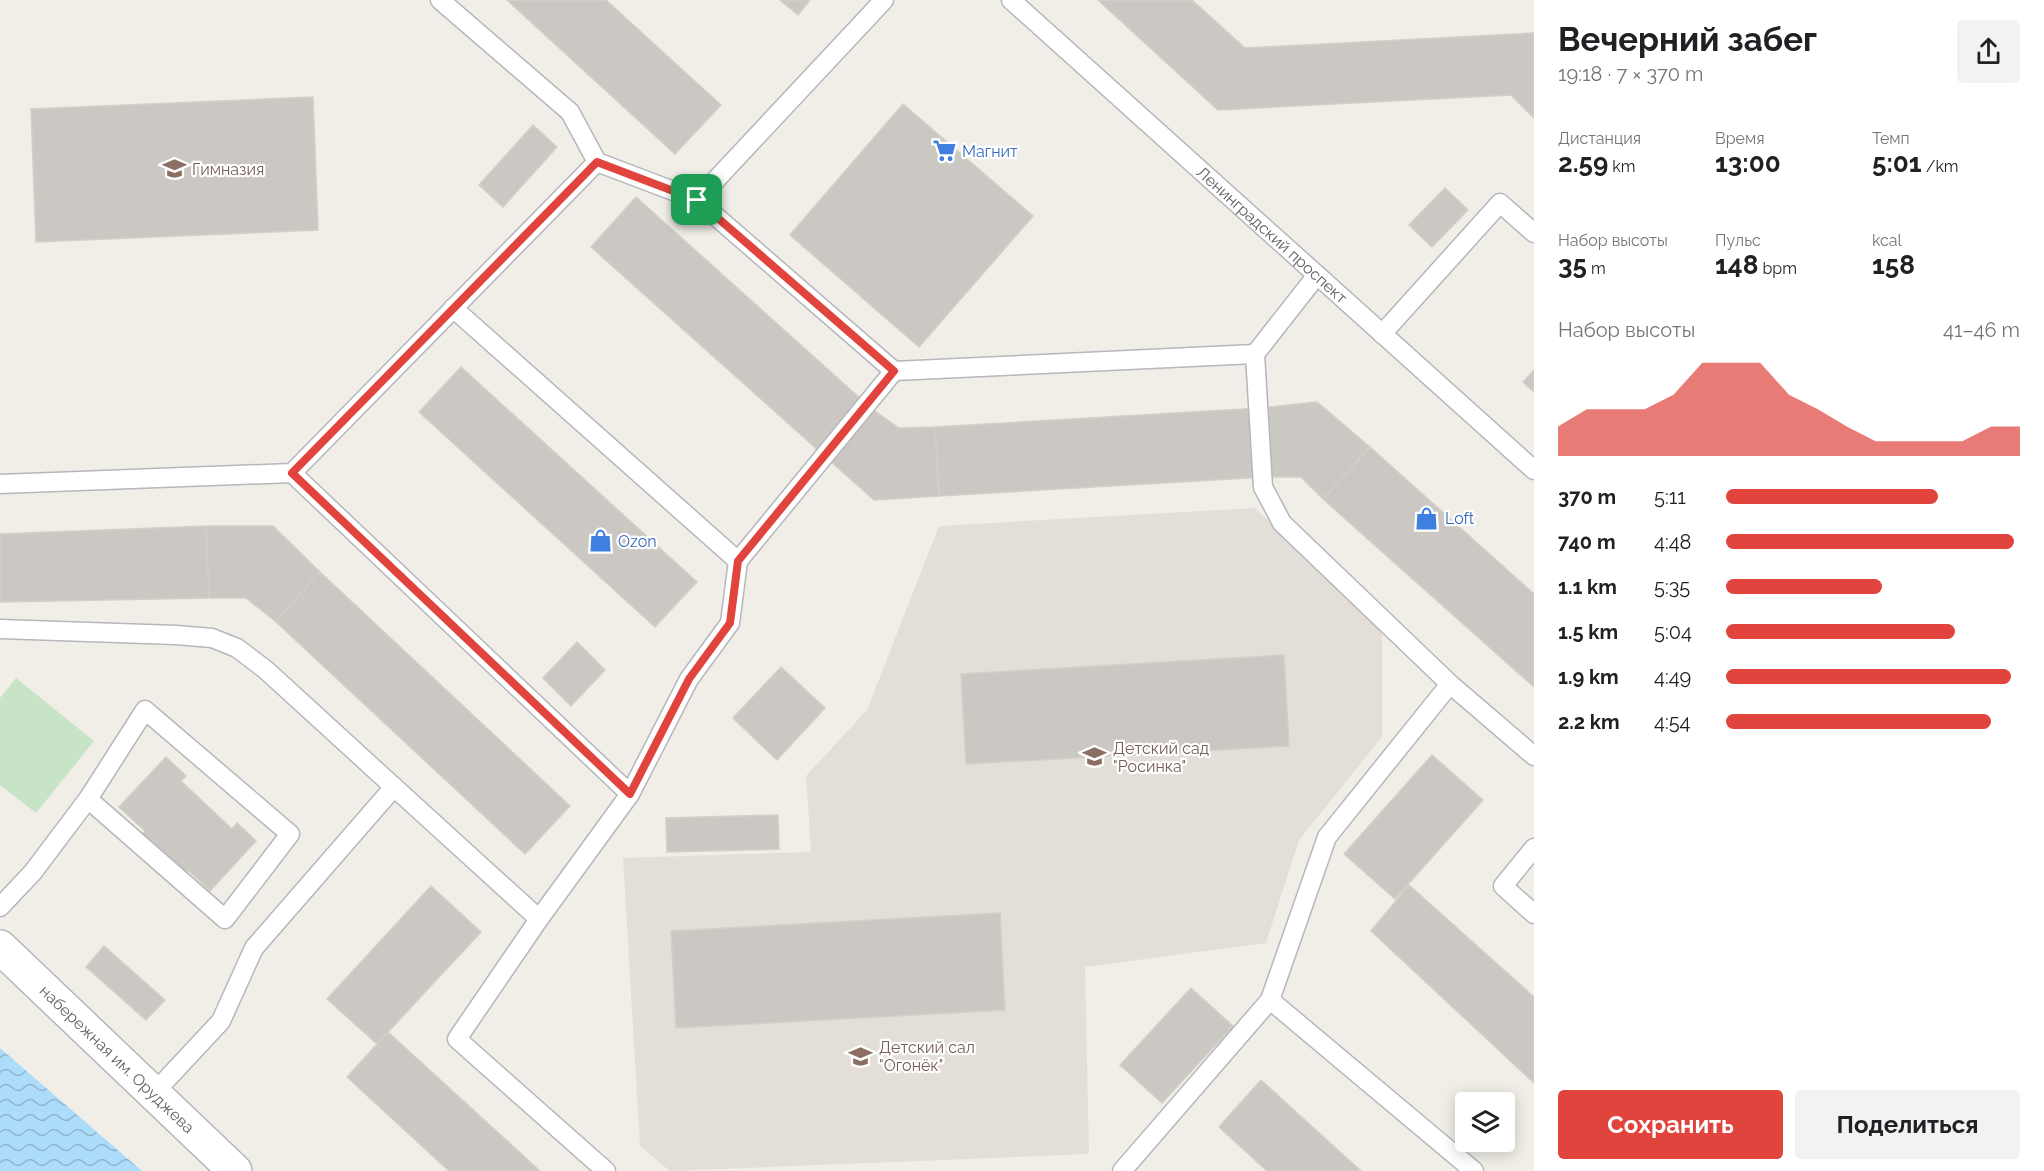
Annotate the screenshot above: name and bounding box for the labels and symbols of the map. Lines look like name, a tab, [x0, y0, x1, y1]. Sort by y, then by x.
supermarket icon: Магнит	[931, 138, 957, 164]
place label: Магнит	[962, 142, 1018, 161]
school or university icon: Гимназия	[161, 156, 187, 182]
place label: Гимназия	[192, 160, 264, 179]
street label: Ленинградский проспект	[1193, 162, 1351, 307]
pin	[671, 174, 722, 225]
shop icon: Loft	[1414, 505, 1440, 531]
place label: Loft	[1445, 509, 1475, 528]
shop icon: Ozon	[587, 528, 613, 554]
place label: Ozon	[618, 532, 657, 551]
place label: Детский сад "Росинка"	[1113, 739, 1209, 776]
school or university icon: Детский сад "Росинка"	[1082, 744, 1108, 770]
street label: набережная им. Оруджева	[36, 981, 198, 1137]
place label: Детский сал "Огонёк"	[879, 1038, 975, 1075]
school or university icon: Детский сал "Огонёк"	[848, 1043, 874, 1069]

